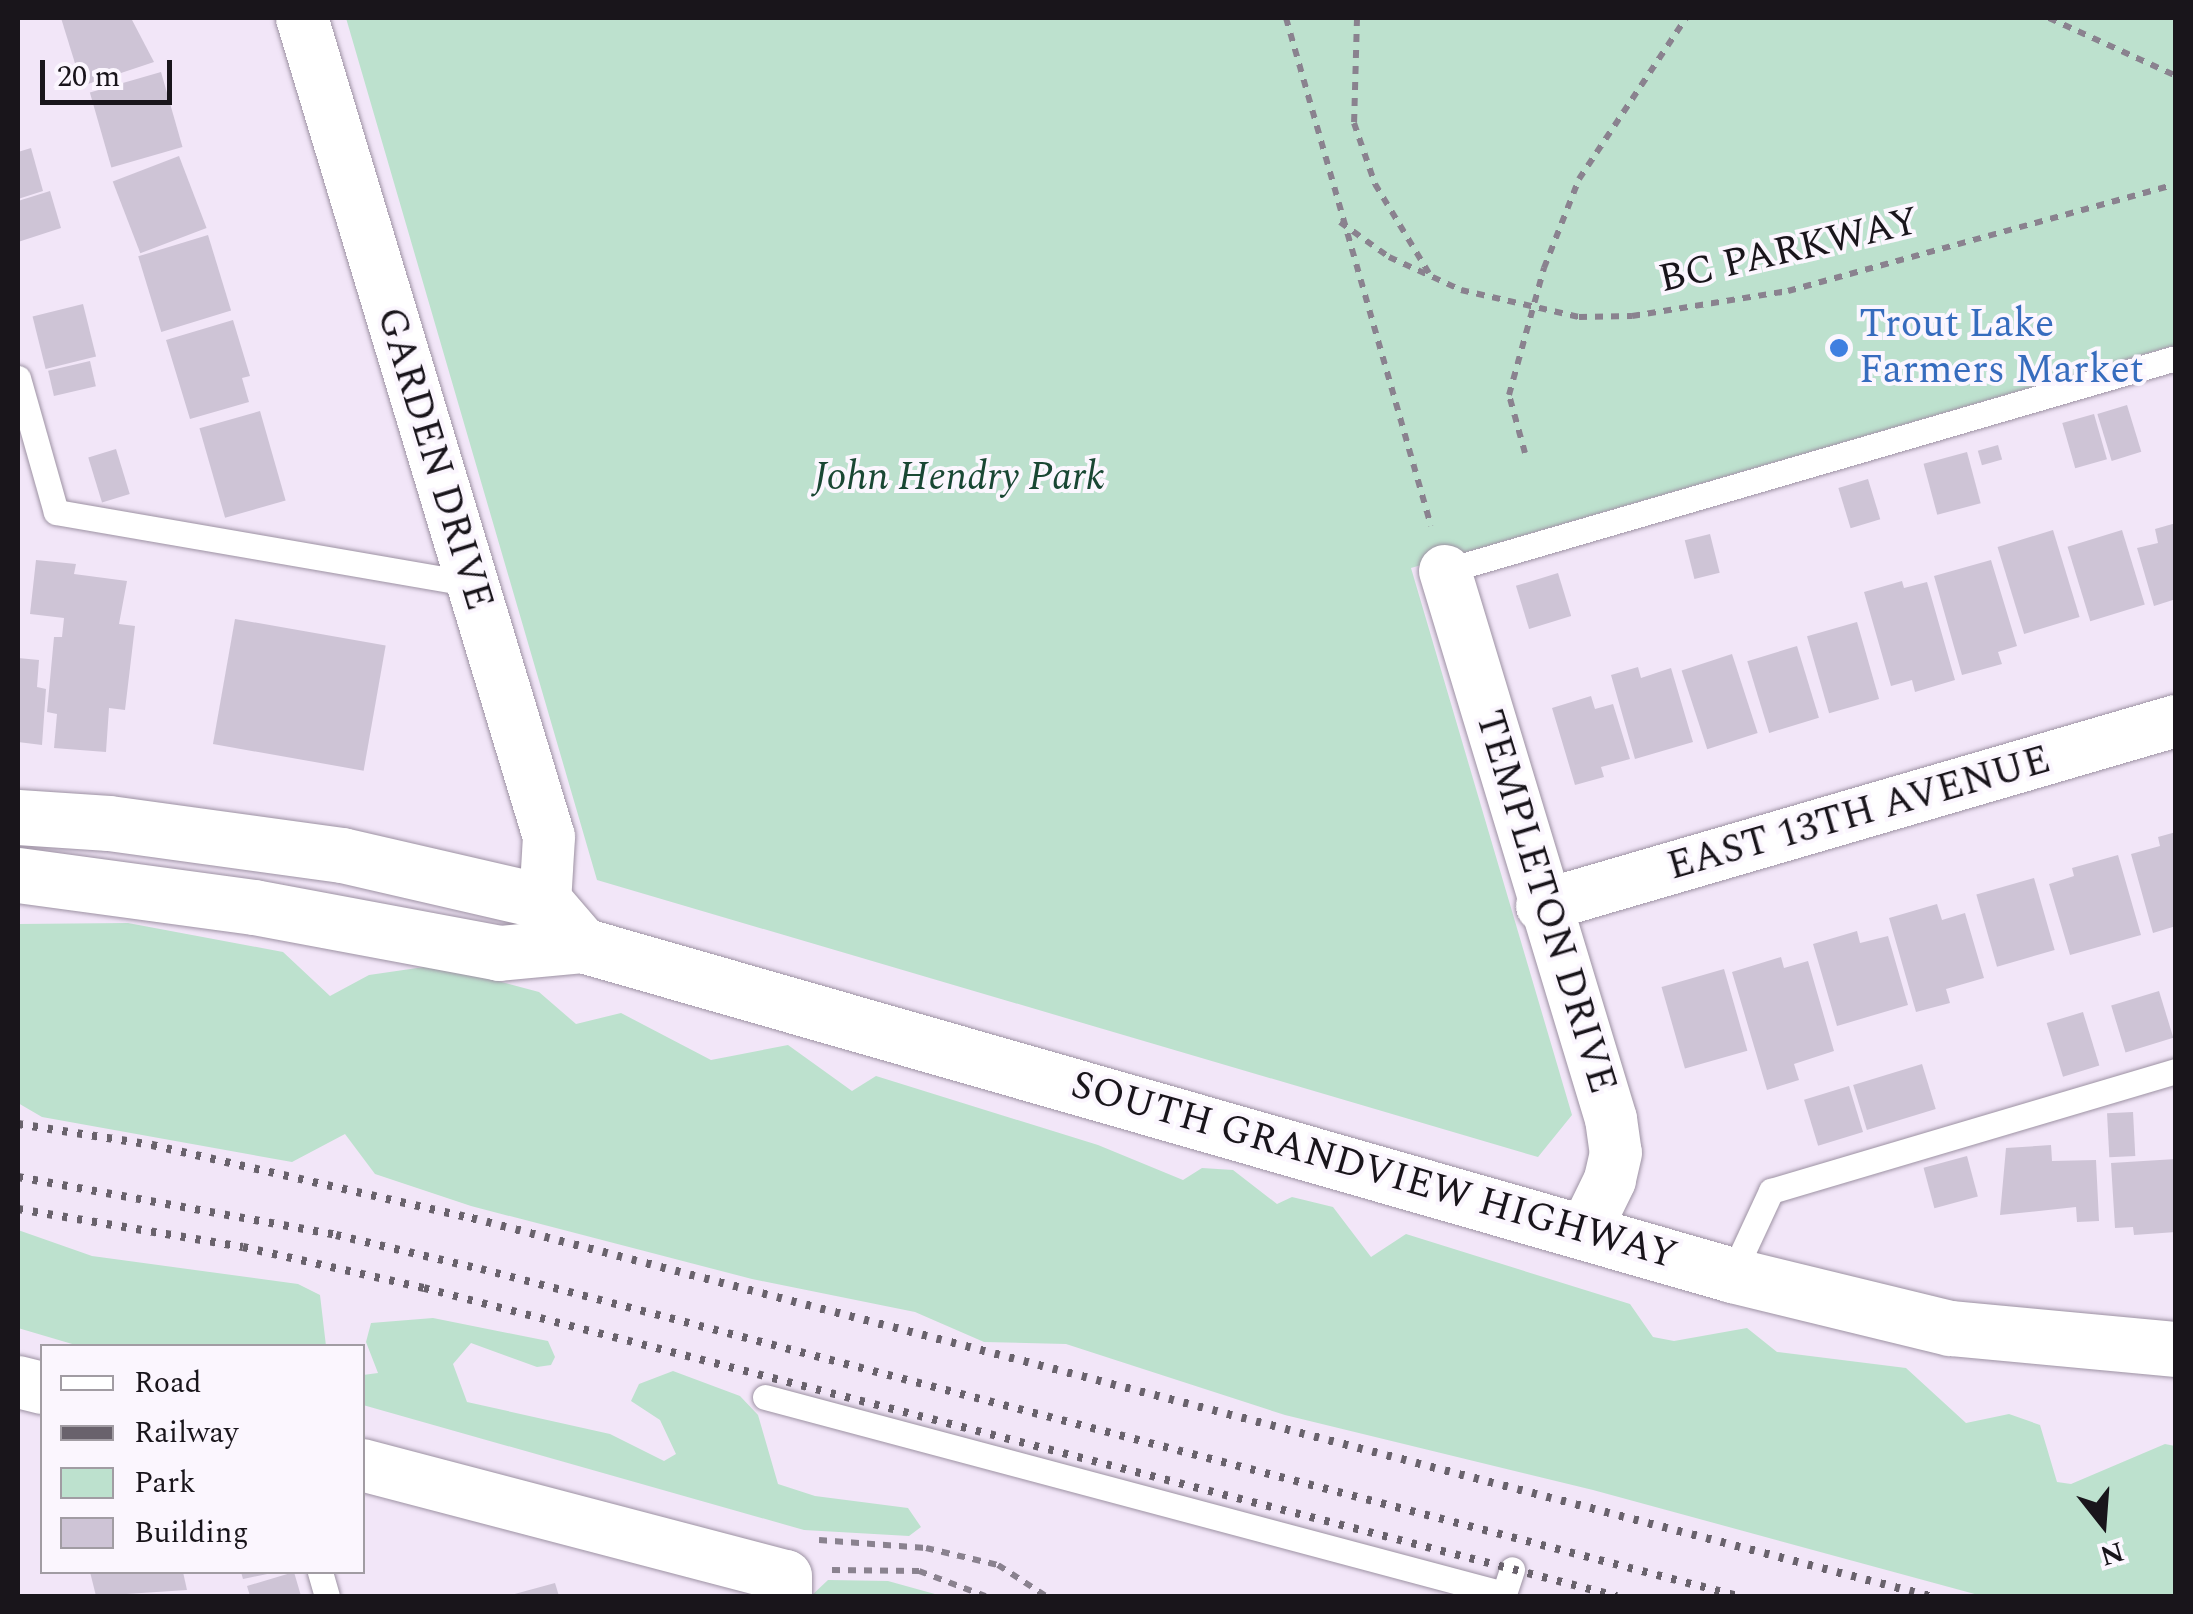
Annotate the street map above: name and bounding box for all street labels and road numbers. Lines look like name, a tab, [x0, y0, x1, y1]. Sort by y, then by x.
street label: BC PARKWAY	[1654, 198, 1924, 304]
street label: GARDEN DRIVE	[365, 302, 503, 616]
street label: TEMPLETON DRIVE	[1464, 705, 1626, 1099]
street label: EAST 13TH AVENUE	[1662, 736, 2056, 892]
street label: SOUTH GRANDVIEW HIGHWAY	[1065, 1061, 1683, 1281]

